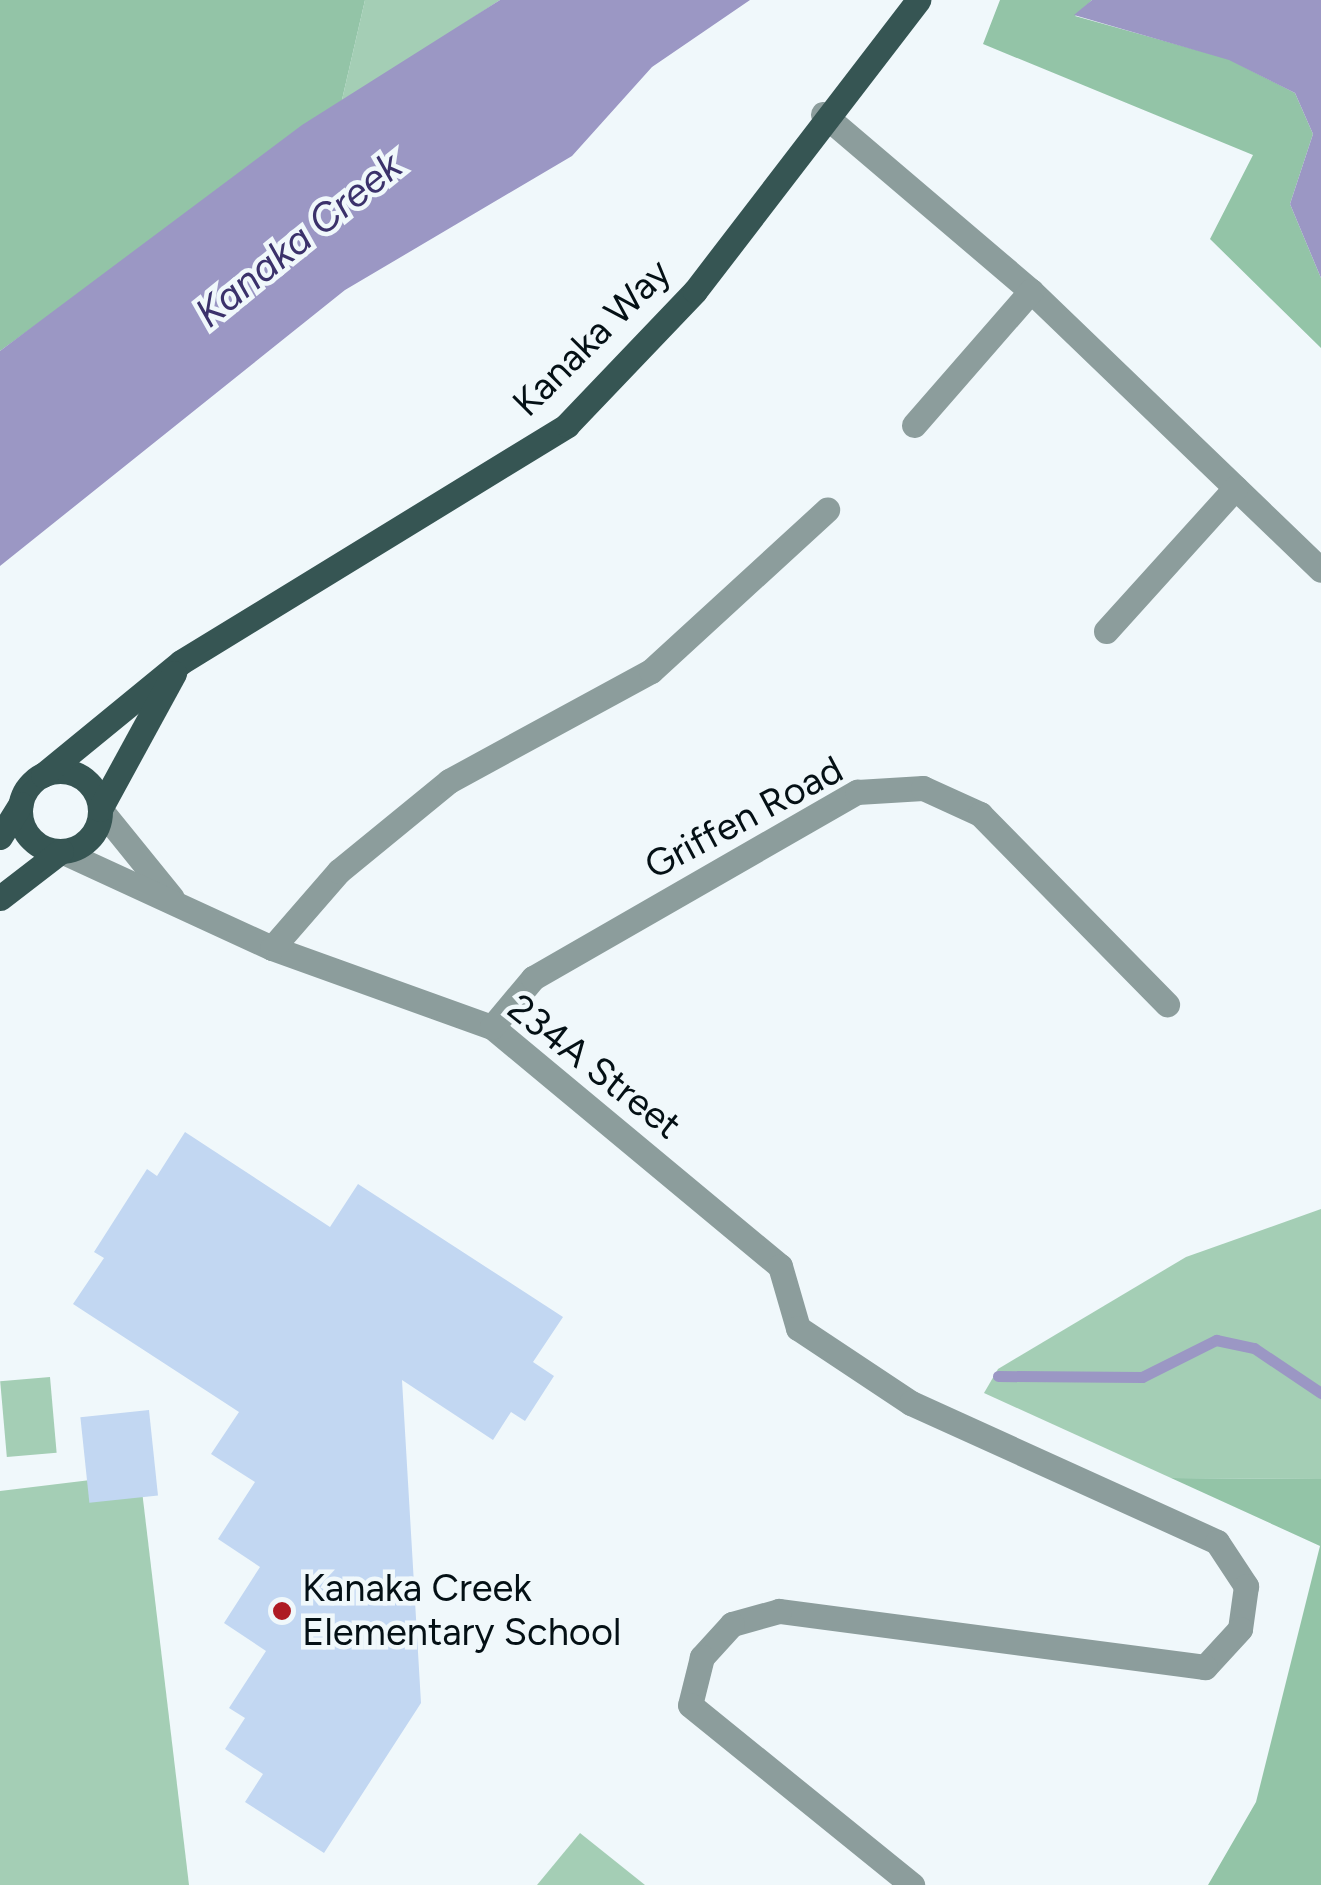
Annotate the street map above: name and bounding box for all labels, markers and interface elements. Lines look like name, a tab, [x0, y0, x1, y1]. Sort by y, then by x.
water label: Kanaka Creek	[185, 141, 411, 337]
street label: Kanaka Way	[504, 250, 680, 426]
street label: Griffen Road	[637, 747, 851, 889]
street label: 234A Street	[498, 985, 690, 1149]
place label: Kanaka Creek Elementary School	[302, 1566, 621, 1656]
marker: Kanaka Creek Elementary School	[271, 1600, 293, 1622]

